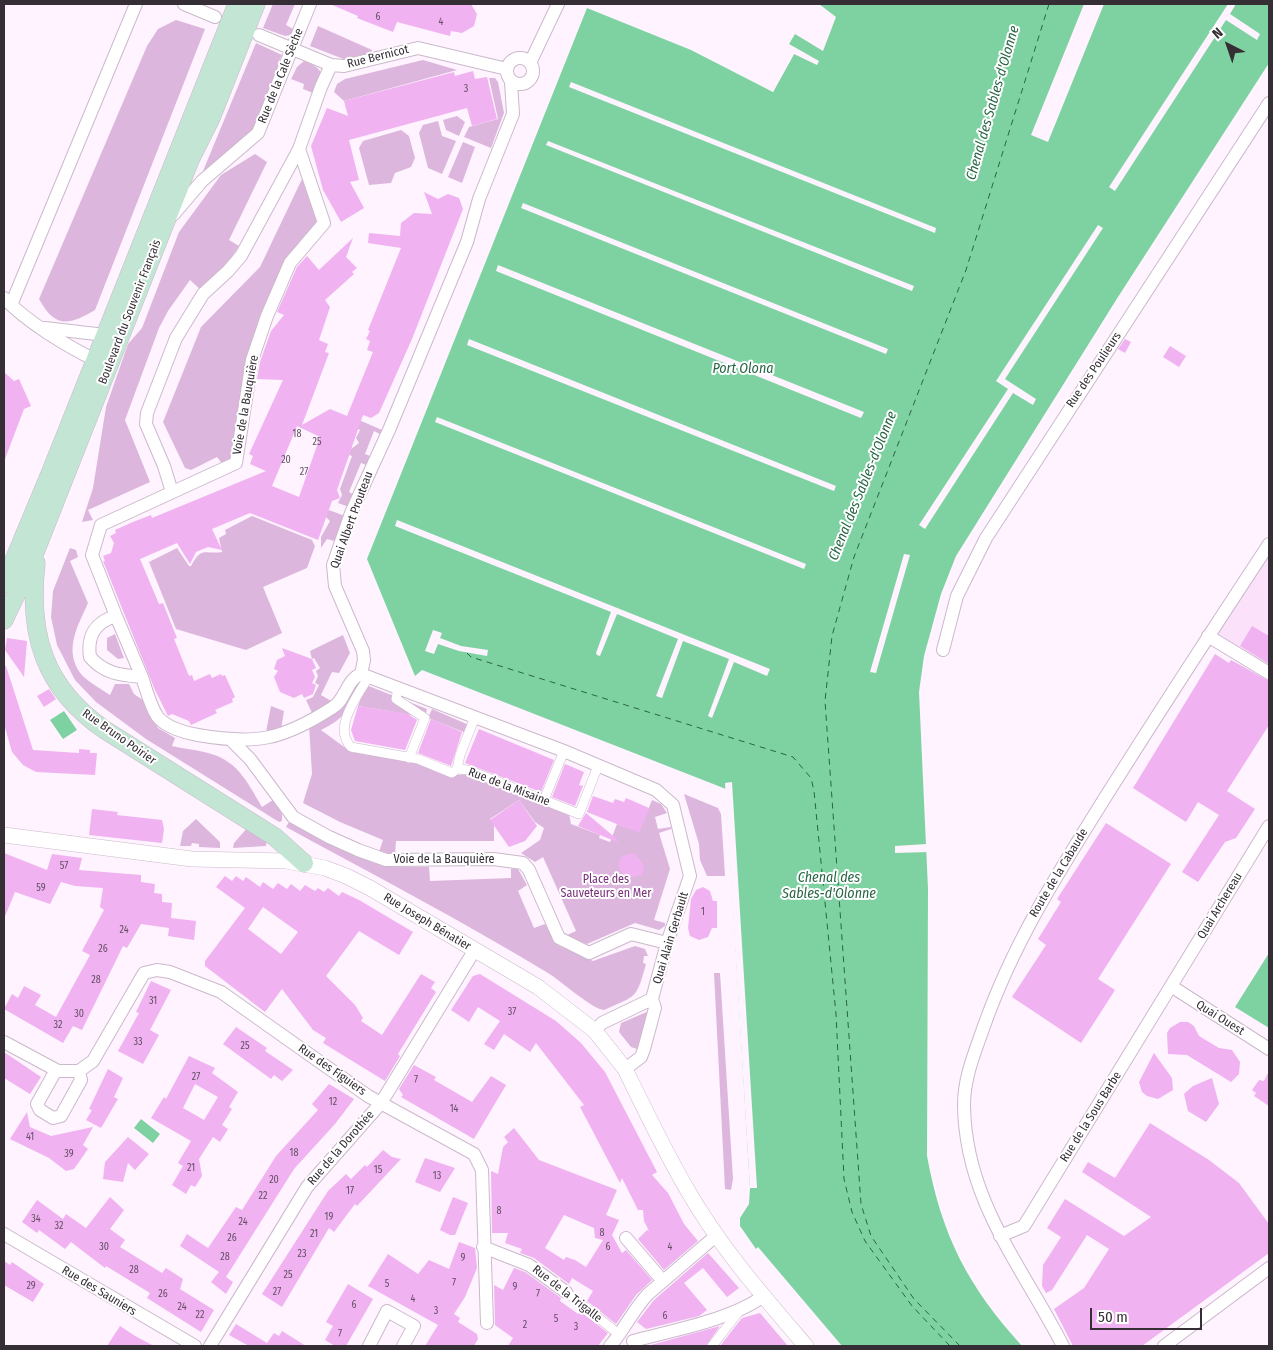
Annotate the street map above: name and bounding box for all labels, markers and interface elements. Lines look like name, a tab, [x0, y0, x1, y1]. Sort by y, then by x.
house number: 6	[376, 11, 380, 23]
house number: 4	[439, 16, 443, 28]
north arrow	[1203, 20, 1253, 70]
water label: Chenal des Sables-d'Olonne	[963, 24, 1023, 182]
text: N	[1209, 24, 1227, 42]
street label: Rue de la Cale Sèche	[255, 26, 307, 126]
street label: Rue Bernicot	[346, 42, 410, 72]
house number: 3	[464, 83, 468, 95]
street label: Boulevard du Souvenir Français	[96, 238, 164, 386]
street label: Rue des Poulieurs	[1063, 330, 1125, 410]
street label: Voie de la Bauquière	[230, 354, 262, 456]
water label: Port Olona	[713, 361, 773, 377]
water label: Chenal des Sables-d'Olonne	[825, 409, 901, 563]
house number: 18	[293, 428, 301, 440]
house number: 25	[313, 436, 321, 448]
house number: 20	[281, 454, 291, 466]
house number: 27	[300, 466, 308, 478]
street label: Quai Albert Prouteau	[328, 469, 376, 571]
street label: Rue Bruno Poirier	[79, 706, 159, 768]
street label: Rue de la Misaine	[466, 765, 552, 809]
street label: Route de la Cabaude	[1027, 826, 1091, 920]
street label: Voie de la Bauquière	[393, 853, 495, 867]
house number: 57	[60, 860, 68, 872]
water label: Chenal des Sables-d'Olonne	[782, 870, 876, 902]
street label: Quai Archereau	[1195, 870, 1245, 942]
park label: Place des Sauveteurs en Mer	[561, 873, 651, 901]
house number: 59	[36, 882, 46, 894]
street label: Rue Joseph Bénatier	[381, 890, 473, 954]
street label: Quai Alain Gerbault	[650, 890, 692, 986]
house number: 1	[701, 906, 705, 918]
house number: 24	[119, 924, 129, 936]
house number: 26	[98, 943, 108, 955]
house number: 28	[91, 974, 101, 986]
house number: 31	[149, 995, 157, 1007]
street label: Quai Ouest	[1193, 998, 1247, 1038]
house number: 37	[508, 1006, 516, 1018]
house number: 30	[74, 1008, 84, 1020]
house number: 32	[54, 1019, 62, 1031]
house number: 33	[133, 1036, 143, 1048]
house number: 25	[241, 1040, 249, 1052]
street label: Rue des Figuiers	[295, 1041, 369, 1099]
street label: Rue de la Sous Barbe	[1057, 1069, 1125, 1165]
house number: 27	[192, 1071, 200, 1083]
house number: 7	[414, 1074, 418, 1086]
house number: 12	[329, 1096, 337, 1108]
house number: 14	[450, 1103, 458, 1115]
street label: Rue de la Dorothée	[305, 1108, 377, 1188]
house number: 41	[26, 1131, 34, 1143]
house number: 18	[290, 1147, 298, 1159]
house number: 39	[64, 1148, 74, 1160]
house number: 21	[187, 1162, 195, 1174]
house number: 15	[374, 1164, 382, 1176]
house number: 13	[433, 1170, 441, 1182]
house number: 20	[269, 1174, 279, 1186]
house number: 17	[346, 1185, 354, 1197]
house number: 22	[259, 1190, 267, 1202]
house number: 8	[497, 1205, 501, 1217]
house number: 19	[325, 1211, 333, 1223]
house number: 34	[31, 1213, 41, 1225]
house number: 24	[238, 1216, 248, 1228]
house number: 32	[55, 1220, 63, 1232]
house number: 8	[600, 1227, 604, 1239]
house number: 21	[310, 1228, 318, 1240]
house number: 26	[227, 1232, 237, 1244]
house number: 30	[99, 1241, 109, 1253]
house number: 6	[606, 1241, 610, 1253]
house number: 4	[668, 1241, 672, 1253]
house number: 23	[298, 1248, 306, 1260]
house number: 28	[220, 1251, 230, 1263]
house number: 9	[461, 1252, 465, 1264]
street label: Rue de la Trigalle	[529, 1262, 605, 1326]
street label: Rue des Sauniers	[59, 1263, 139, 1319]
house number: 28	[129, 1264, 139, 1276]
house number: 25	[284, 1269, 292, 1281]
house number: 7	[452, 1277, 456, 1289]
house number: 5	[385, 1278, 389, 1290]
house number: 29	[26, 1280, 36, 1292]
house number: 9	[513, 1281, 517, 1293]
house number: 27	[273, 1286, 281, 1298]
house number: 26	[158, 1288, 168, 1300]
house number: 7	[536, 1288, 540, 1300]
house number: 4	[411, 1293, 415, 1305]
scale bar	[1093, 1298, 1206, 1330]
house number: 6	[352, 1299, 356, 1311]
house number: 24	[177, 1301, 187, 1313]
house number: 3	[434, 1305, 438, 1317]
text: 50 m	[1098, 1308, 1128, 1326]
house number: 22	[196, 1309, 204, 1321]
house number: 6	[663, 1310, 667, 1322]
house number: 5	[554, 1313, 558, 1325]
house number: 2	[523, 1319, 527, 1331]
house number: 3	[574, 1321, 578, 1333]
house number: 7	[338, 1328, 342, 1340]

